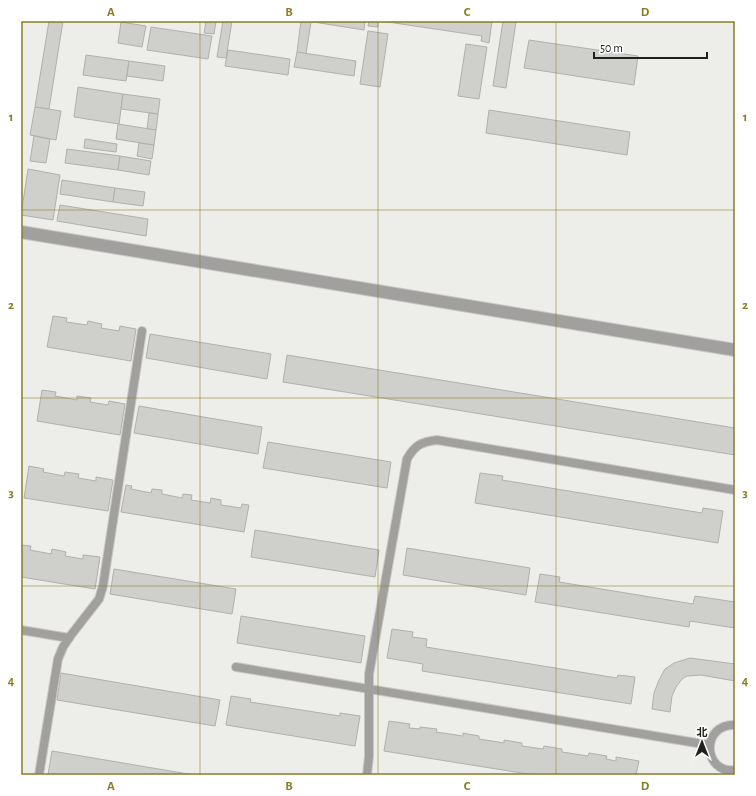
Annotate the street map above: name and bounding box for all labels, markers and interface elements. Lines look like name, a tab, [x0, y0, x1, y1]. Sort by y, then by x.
text: A	[107, 6, 115, 19]
text: B	[285, 6, 293, 19]
text: C	[464, 6, 471, 19]
text: D	[641, 6, 650, 19]
scale bar	[594, 34, 707, 60]
text: 50 m	[600, 42, 623, 54]
text: 1	[9, 111, 13, 124]
text: 1	[743, 111, 747, 124]
text: 2	[8, 299, 14, 312]
text: 2	[742, 299, 748, 312]
text: 3	[8, 487, 14, 500]
text: 3	[742, 487, 748, 500]
text: 4	[8, 675, 15, 688]
text: 4	[742, 675, 749, 688]
north arrow	[682, 722, 722, 762]
text: 北	[697, 727, 708, 738]
text: A	[107, 780, 115, 793]
text: B	[285, 780, 293, 793]
text: C	[464, 780, 471, 793]
text: D	[641, 780, 650, 793]

